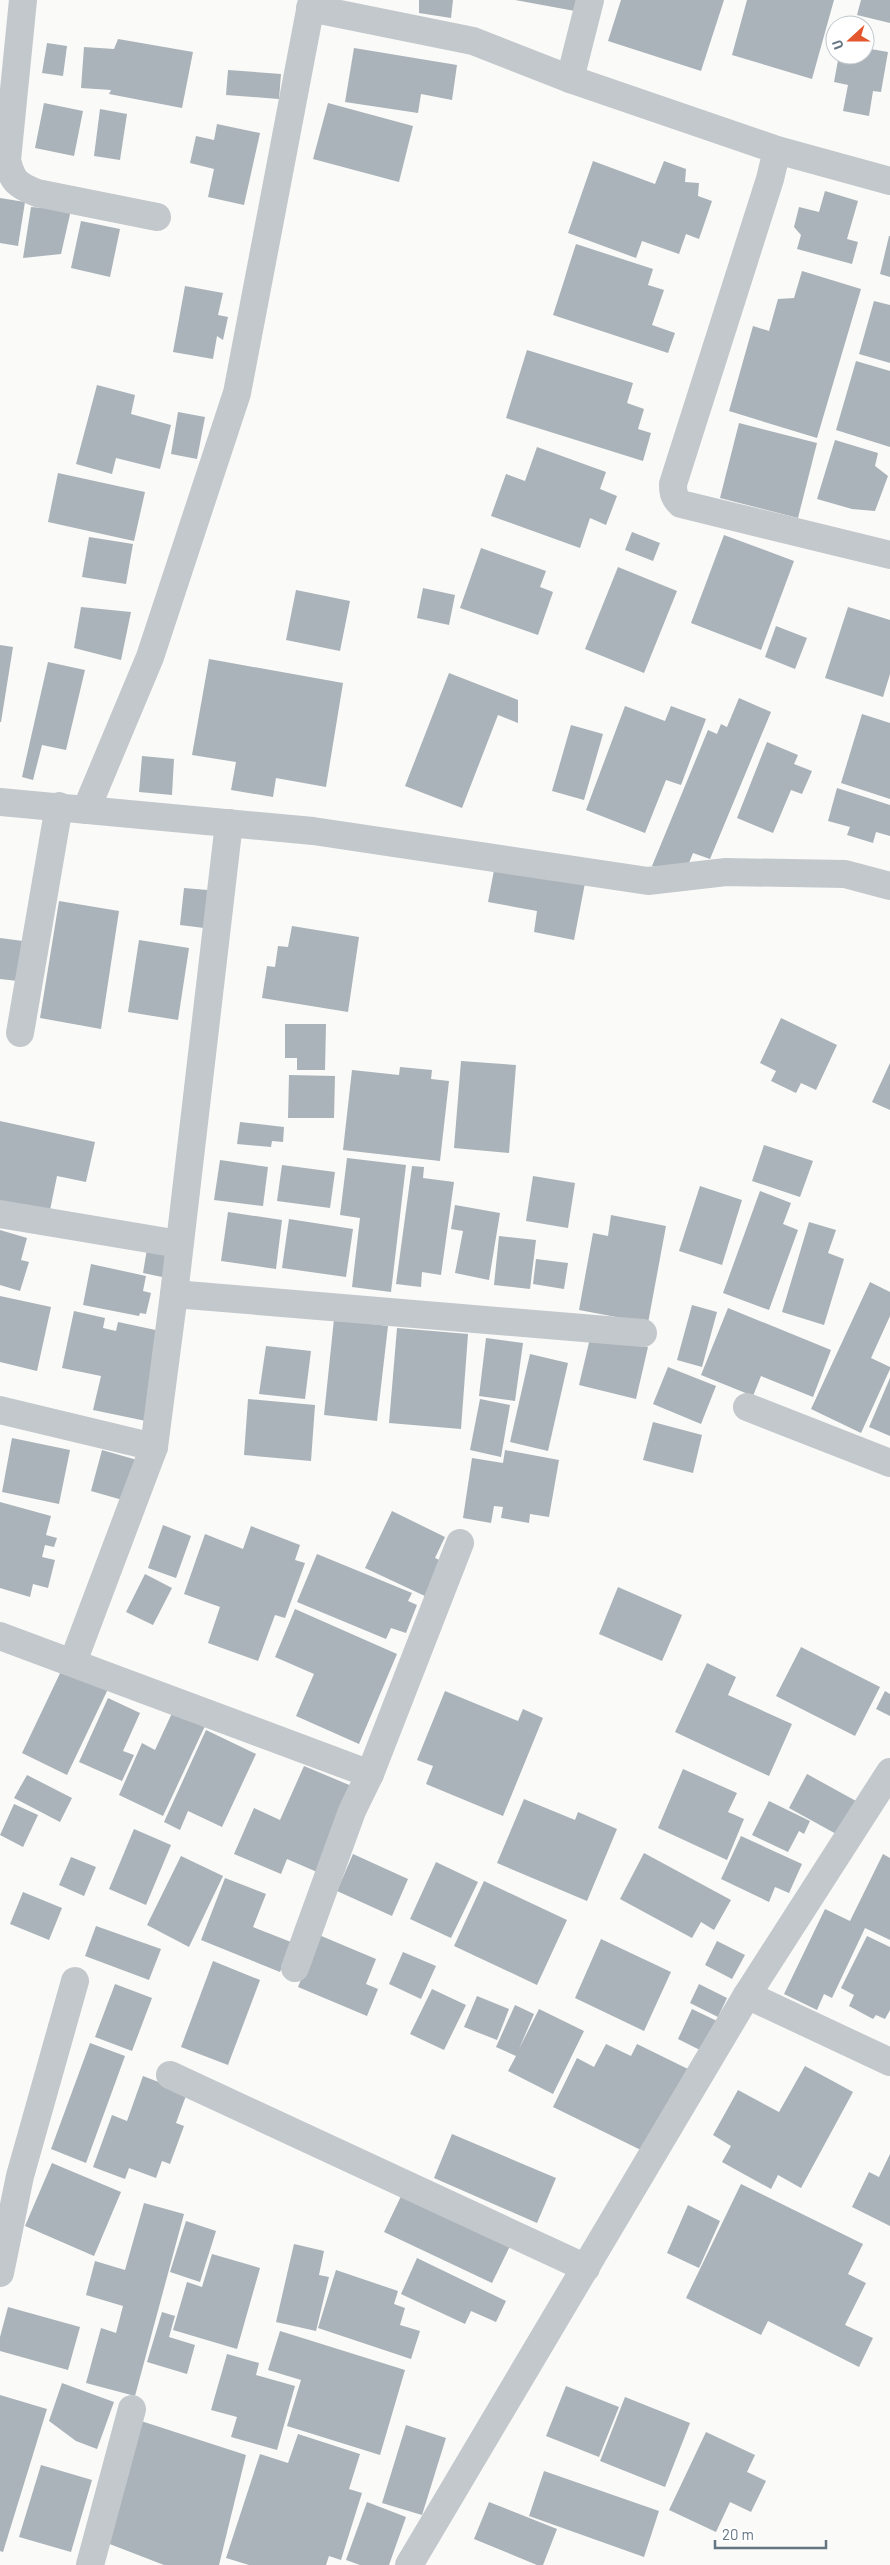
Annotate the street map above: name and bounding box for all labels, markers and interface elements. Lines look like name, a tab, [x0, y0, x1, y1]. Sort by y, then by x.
north arrow	[825, 15, 875, 65]
text: U	[828, 38, 847, 52]
scale bar	[715, 2518, 826, 2550]
text: 20 m	[722, 2525, 754, 2543]

